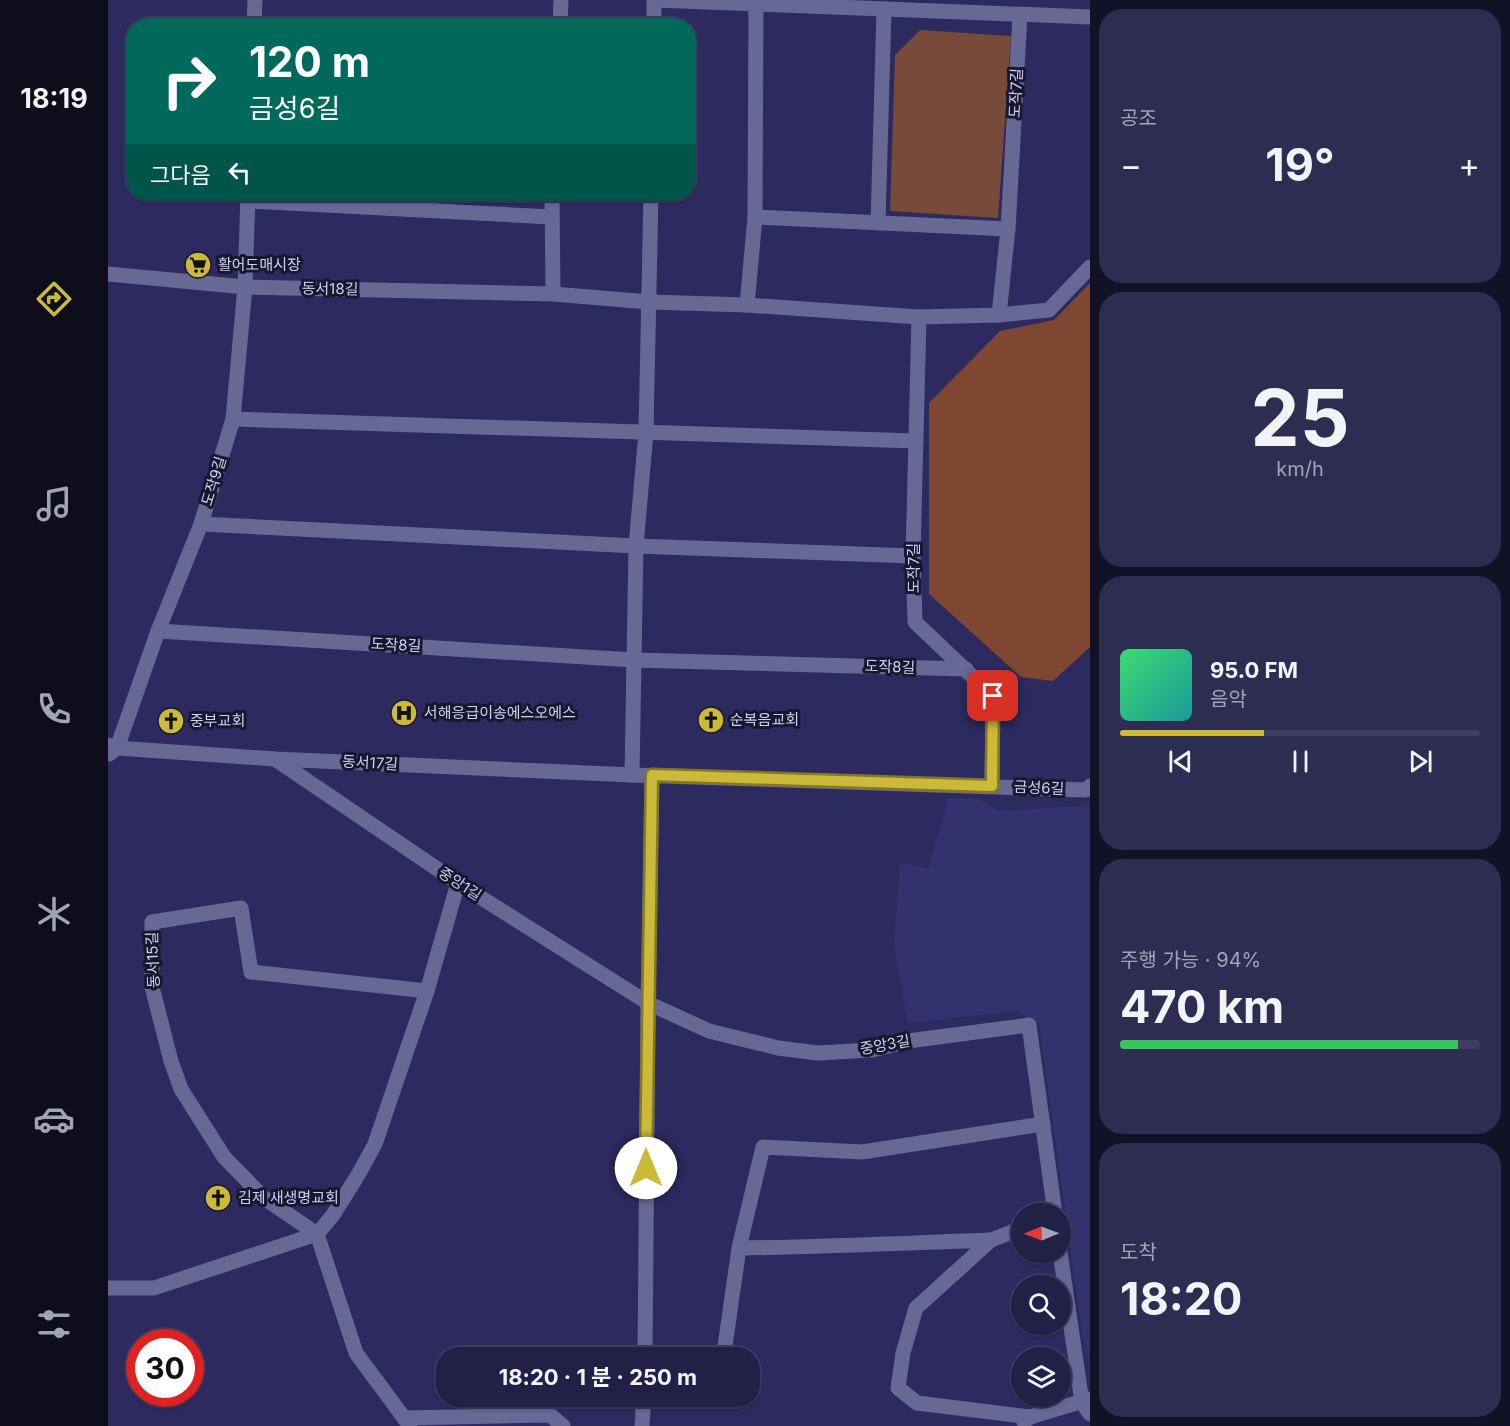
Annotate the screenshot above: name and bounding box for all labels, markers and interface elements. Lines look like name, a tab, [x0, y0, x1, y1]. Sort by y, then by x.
text: 120 m	[249, 36, 370, 87]
icon: right	[150, 42, 228, 120]
street label: 도작7길	[1005, 68, 1026, 118]
text: 18:19	[20, 82, 88, 115]
text: 금성6길	[249, 92, 340, 125]
text: 공조	[1120, 106, 1157, 130]
text: 19°	[1265, 137, 1335, 192]
text: −	[1120, 145, 1142, 185]
text: +	[1458, 145, 1480, 185]
icon: left	[223, 156, 256, 189]
text: 그다음	[150, 162, 211, 188]
supermarket icon: 활어도매시장	[183, 250, 213, 280]
place label: 활어도매시장	[218, 255, 301, 274]
icon: directions	[33, 278, 75, 320]
street label: 동서18길	[301, 279, 359, 298]
text: 25	[1251, 370, 1350, 465]
street label: 도작9길	[197, 454, 230, 508]
text: km/h	[1276, 457, 1324, 481]
icon: music	[33, 483, 75, 525]
street label: 도작7길	[904, 543, 923, 593]
street label: 도작8길	[370, 634, 422, 655]
street label: 도작8길	[864, 656, 916, 677]
text: 95.0 FM	[1210, 657, 1298, 683]
pin	[967, 670, 1018, 721]
icon: arrive	[976, 679, 1009, 712]
text: 음악	[1210, 687, 1247, 711]
icon: phone	[33, 688, 75, 730]
hospital icon: 서해응급이송에스오에스	[389, 698, 419, 728]
place label: 서해응급이송에스오에스	[424, 703, 576, 722]
church icon: 순복음교회	[696, 705, 726, 735]
church icon: 중부교회	[156, 706, 186, 736]
place label: 순복음교회	[730, 710, 799, 729]
place label: 중부교회	[190, 711, 245, 730]
icon: previous	[1164, 745, 1197, 778]
icon: pause	[1284, 745, 1317, 778]
icon: next	[1404, 745, 1437, 778]
street label: 동서17길	[342, 752, 398, 773]
street label: 금성6길	[1013, 777, 1065, 798]
street label: 중앙1길	[435, 863, 485, 904]
icon: climate	[33, 893, 75, 935]
street label: 동서15길	[142, 931, 163, 989]
text: 주행 가능 · 94%	[1120, 948, 1261, 972]
text: 470 km	[1120, 979, 1284, 1034]
street label: 중앙3길	[858, 1031, 912, 1058]
icon: car	[33, 1098, 75, 1140]
position arrow	[614, 1136, 678, 1200]
church icon: 김제 새생명교회	[203, 1183, 233, 1213]
place label: 김제 새생명교회	[238, 1188, 339, 1207]
north arrow	[1011, 1203, 1071, 1263]
map controls	[1011, 1203, 1071, 1407]
text: 도착	[1120, 1240, 1157, 1264]
text: 18:20	[1120, 1271, 1242, 1326]
button: search	[1011, 1275, 1071, 1335]
icon: filters	[33, 1303, 75, 1345]
speed limit sign: 30	[126, 1329, 204, 1407]
button: layers	[1011, 1347, 1071, 1407]
text: 18:20 · 1 분 · 250 m	[499, 1364, 697, 1390]

